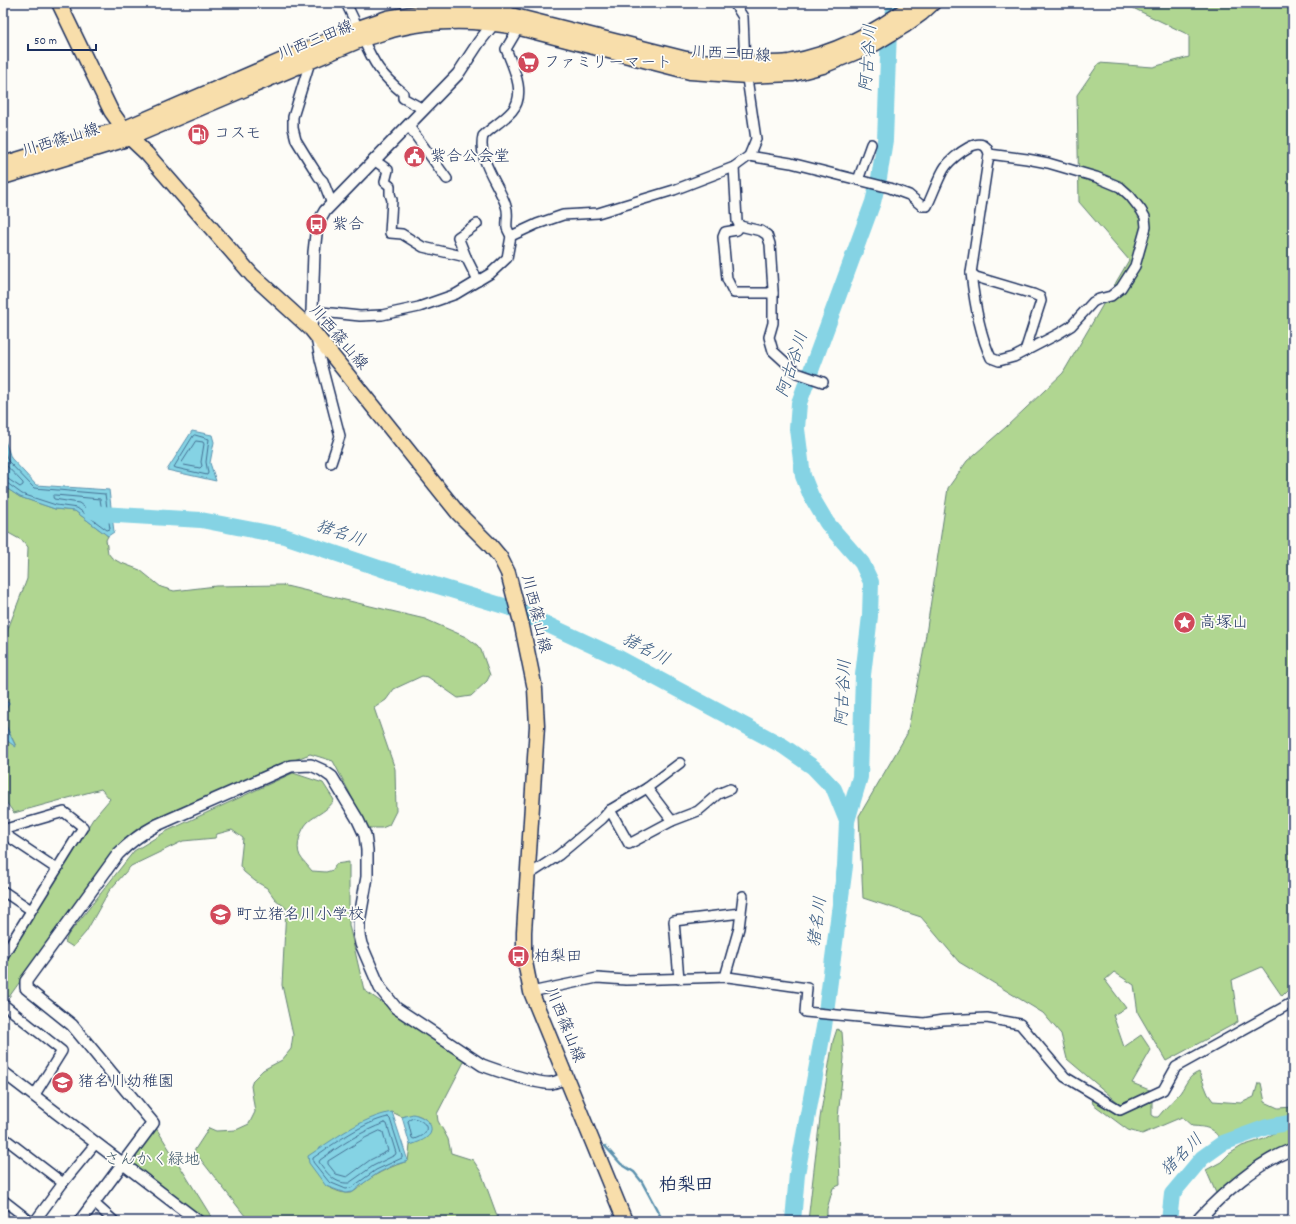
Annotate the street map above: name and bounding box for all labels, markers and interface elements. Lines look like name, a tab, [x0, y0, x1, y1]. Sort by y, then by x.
street label: 川西三田線	[275, 15, 357, 67]
water label: 阿古谷川	[856, 23, 884, 93]
scale bar	[28, 26, 96, 52]
text: 50 m	[34, 33, 57, 50]
street label: 川西三田線	[690, 41, 772, 69]
supermarket icon: ファミリーマート	[515, 50, 541, 76]
place label: ファミリーマート	[544, 52, 672, 75]
street label: 川西篠山線	[19, 118, 103, 164]
fuel station icon: コスモ	[186, 121, 212, 147]
place label: コスモ	[214, 123, 261, 146]
public building icon: 紫合公会堂	[401, 144, 427, 170]
place label: 紫合公会堂	[430, 146, 510, 169]
bus stop icon: 紫合	[304, 212, 330, 238]
place label: 紫合	[332, 214, 364, 237]
street label: 川西篠山線	[303, 300, 373, 376]
water label: 阿古谷川	[772, 329, 816, 401]
water label: 猪名川	[312, 515, 368, 555]
street label: 川西篠山線	[514, 572, 556, 656]
place icon: 高塚山	[1171, 610, 1197, 636]
place label: 高塚山	[1200, 612, 1248, 635]
water label: 猪名川	[617, 629, 673, 673]
water label: 阿古谷川	[831, 658, 859, 728]
water label: 猪名川	[804, 895, 834, 949]
school or university icon: 町立猪名川小学校	[207, 902, 233, 928]
place label: 町立猪名川小学校	[236, 904, 364, 927]
bus stop icon: 柏梨田	[505, 944, 531, 970]
place label: 柏梨田	[534, 946, 582, 969]
street label: 川西篠山線	[538, 984, 590, 1066]
school or university icon: 猪名川幼稚園	[50, 1069, 76, 1095]
place label: 猪名川幼稚園	[78, 1071, 174, 1094]
water label: 猪名川	[1156, 1129, 1210, 1183]
park label: さんかく緑地	[104, 1149, 200, 1172]
district label: 柏梨田	[659, 1174, 713, 1199]

